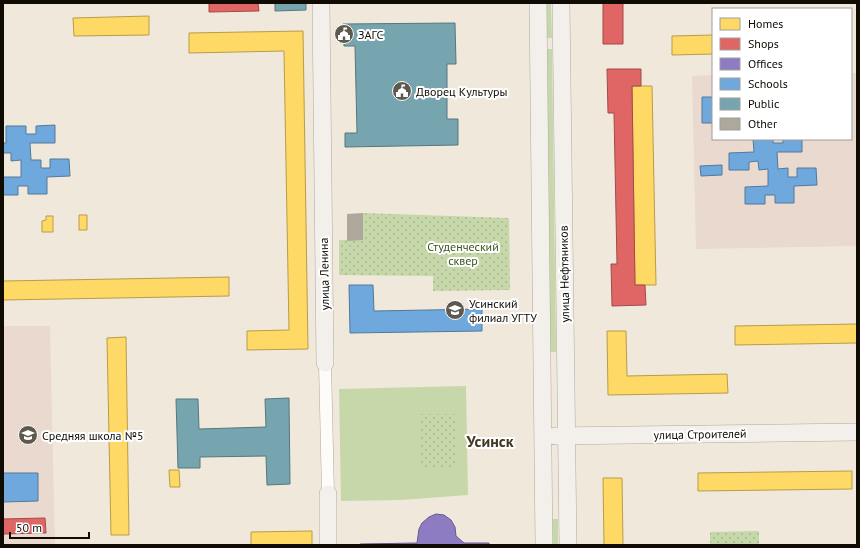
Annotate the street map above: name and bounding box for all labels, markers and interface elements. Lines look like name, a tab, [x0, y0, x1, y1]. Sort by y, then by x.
legend	[712, 8, 852, 140]
text: Homes	[748, 16, 783, 31]
public building icon: ЗАГС	[333, 23, 355, 45]
place label: ЗАГС	[358, 27, 384, 42]
text: Shops	[748, 36, 779, 51]
text: Offices	[748, 56, 783, 71]
text: Schools	[748, 76, 788, 91]
public building icon: Дворец Культуры	[391, 80, 413, 102]
place label: Дворец Культуры	[416, 84, 508, 99]
text: Public	[748, 96, 780, 111]
text: Other	[748, 116, 777, 131]
street label: улица Нефтяников	[556, 225, 572, 323]
street label: улица Ленина	[316, 237, 332, 310]
park label: Студенческий сквер	[427, 239, 499, 268]
place label: Усинский филиал УГТУ	[469, 296, 537, 325]
school or university icon: Усинский филиал УГТУ	[444, 299, 466, 321]
school or university icon: Средняя школа №5	[17, 424, 39, 446]
street label: улица Строителей	[653, 426, 747, 442]
place label: Средняя школа №5	[42, 428, 144, 443]
district label: Усинск	[466, 431, 514, 451]
scale bar	[10, 514, 89, 540]
text: 50 m	[16, 520, 42, 535]

